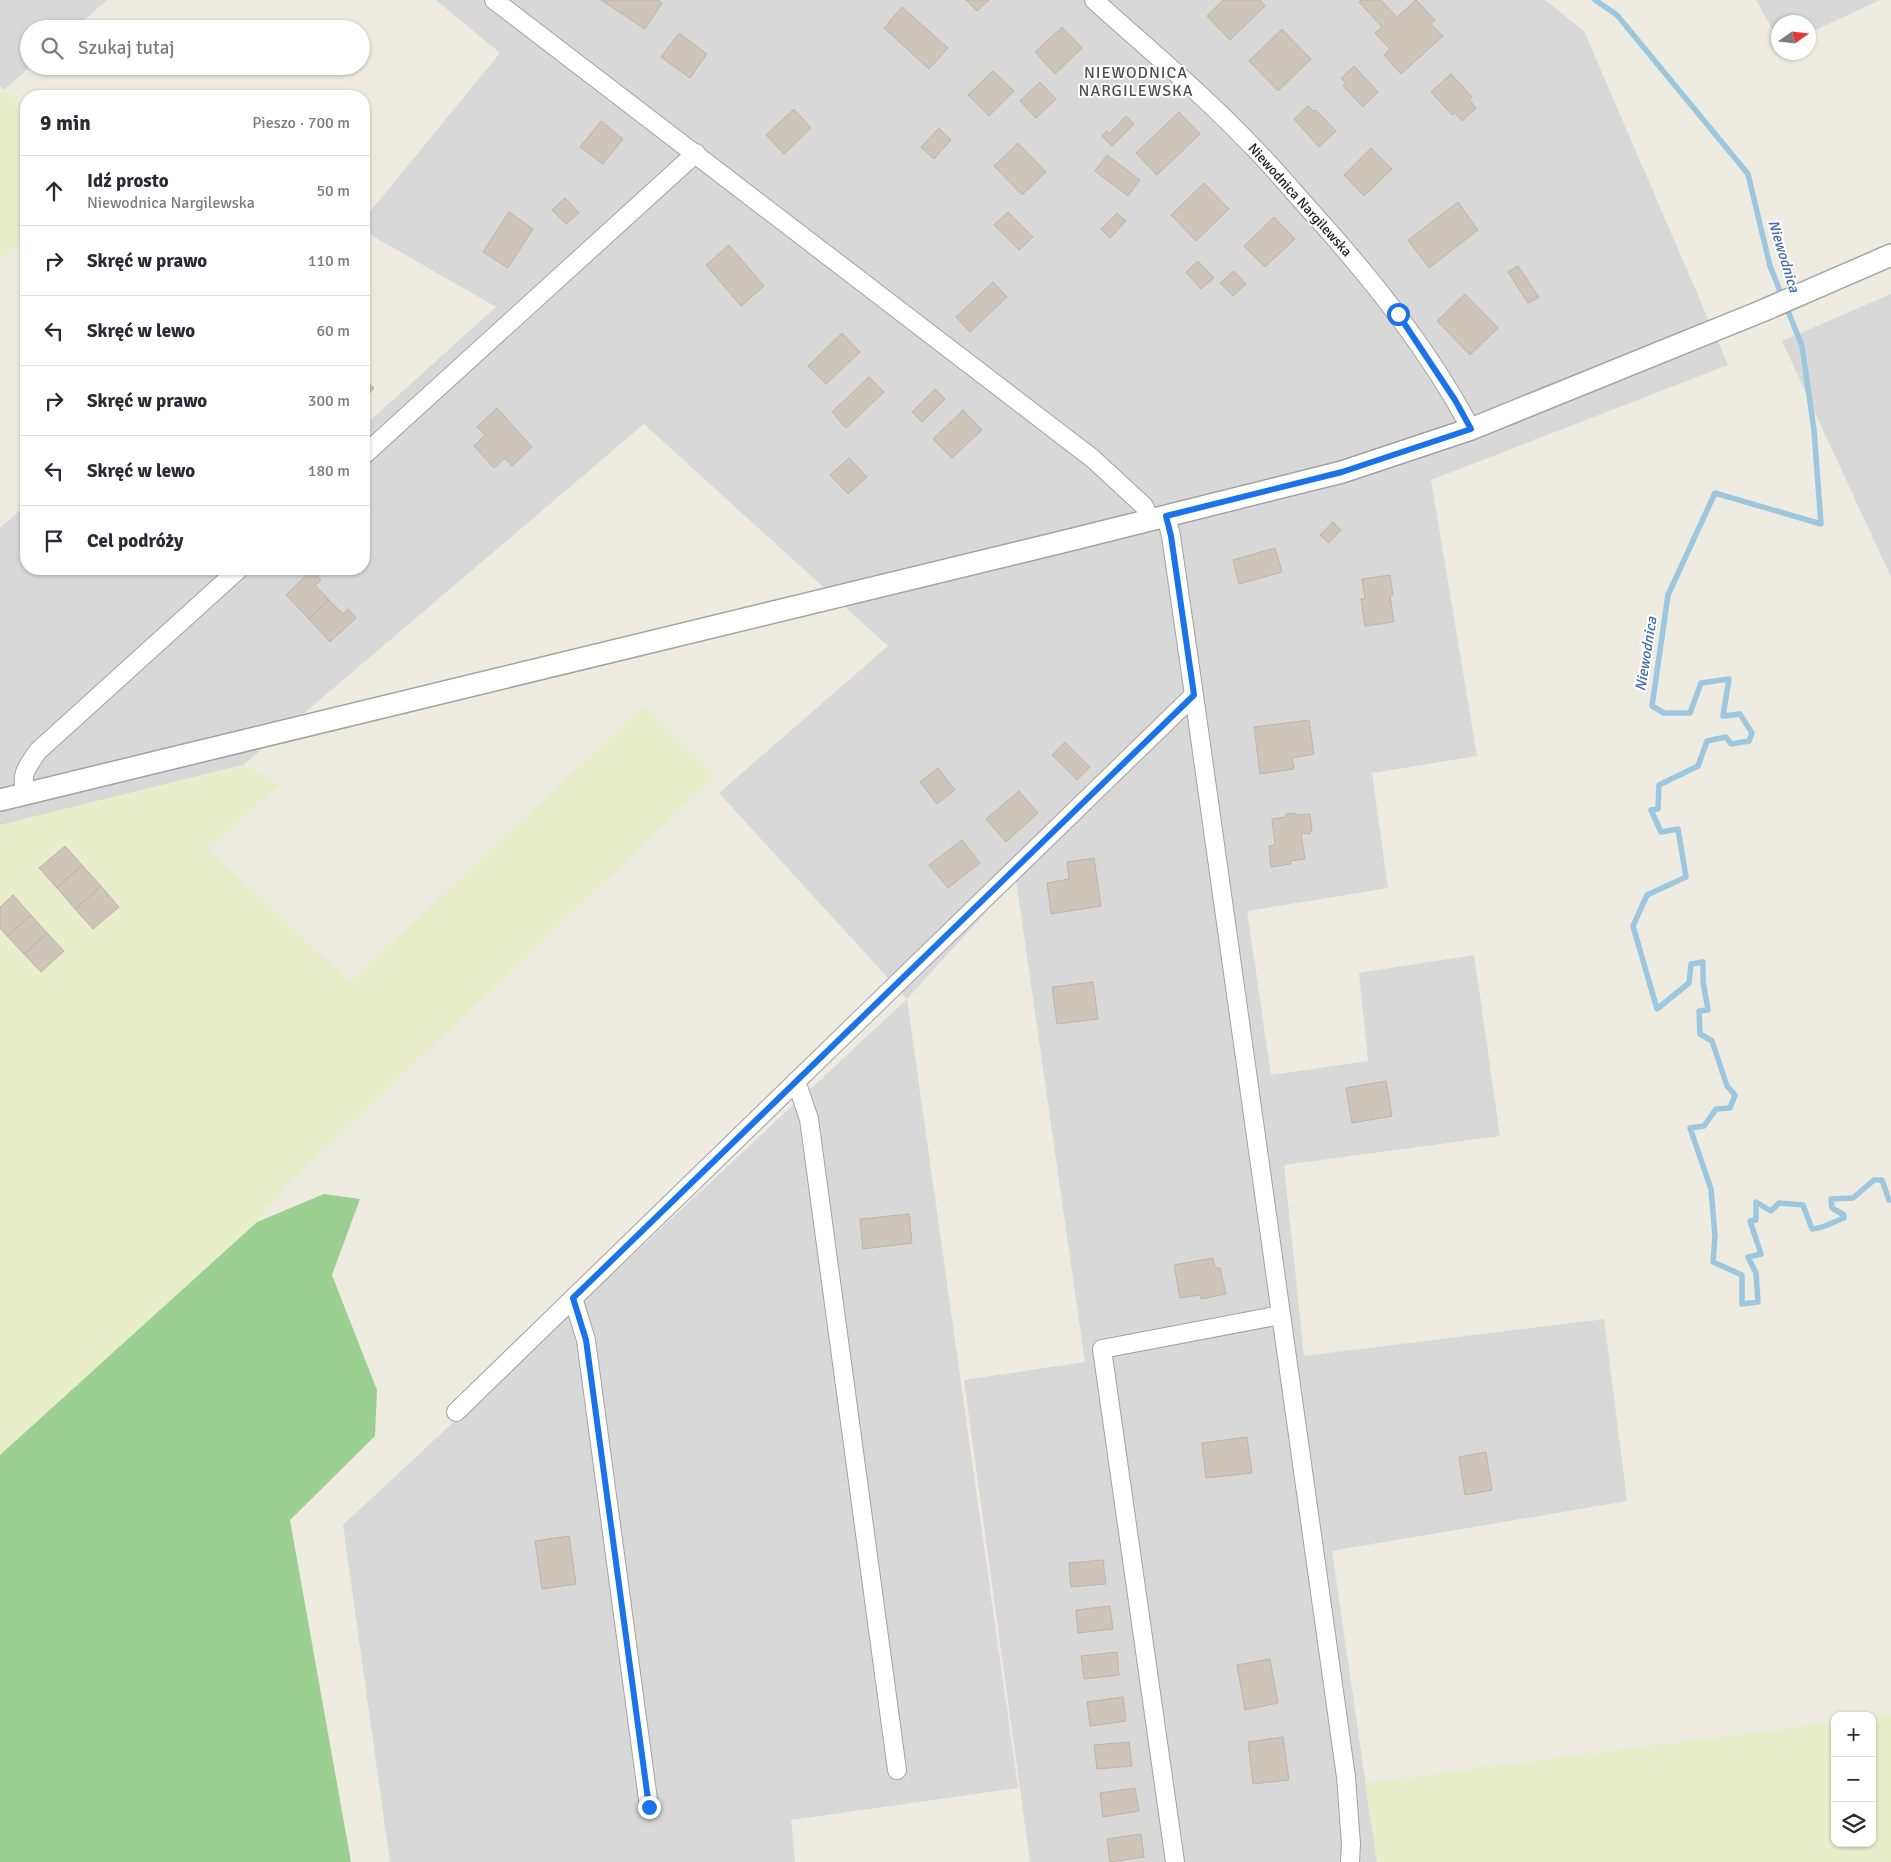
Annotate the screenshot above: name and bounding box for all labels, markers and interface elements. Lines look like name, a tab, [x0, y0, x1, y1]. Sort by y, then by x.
north arrow	[1771, 15, 1816, 60]
search box	[20, 20, 370, 75]
icon: search	[38, 34, 66, 62]
text: Szukaj tutaj	[78, 36, 175, 60]
district label: NIEWODNICA NARGILEWSKA	[1079, 63, 1193, 101]
text: 9 min	[40, 110, 91, 136]
text: Pieszo · 700 m	[252, 113, 350, 133]
street label: Niewodnica Nargilewska	[1245, 140, 1355, 260]
text: Idź prosto	[87, 169, 169, 193]
icon: ahead	[40, 177, 68, 205]
text: 50 m	[316, 181, 350, 201]
text: Niewodnica Nargilewska	[87, 193, 255, 213]
water label: Niewodnica	[1764, 218, 1804, 295]
icon: right	[40, 247, 68, 275]
text: Skręć w prawo	[87, 249, 207, 273]
text: 110 m	[308, 251, 350, 271]
route start	[1387, 303, 1410, 326]
icon: left	[40, 317, 68, 345]
text: Skręć w lewo	[87, 319, 195, 343]
text: 60 m	[316, 321, 350, 341]
icon: right	[40, 387, 68, 415]
text: Skręć w prawo	[87, 389, 207, 413]
text: 300 m	[308, 391, 350, 411]
icon: left	[40, 457, 68, 485]
text: Skręć w lewo	[87, 459, 195, 483]
text: 180 m	[308, 461, 350, 481]
icon: arrive	[40, 527, 68, 555]
text: Cel podróży	[87, 529, 183, 553]
water label: Niewodnica	[1631, 615, 1661, 692]
map controls	[1831, 1712, 1876, 1847]
button: +	[1831, 1712, 1876, 1757]
button: −	[1831, 1757, 1876, 1802]
route end	[638, 1796, 661, 1819]
button: layers	[1831, 1802, 1876, 1847]

